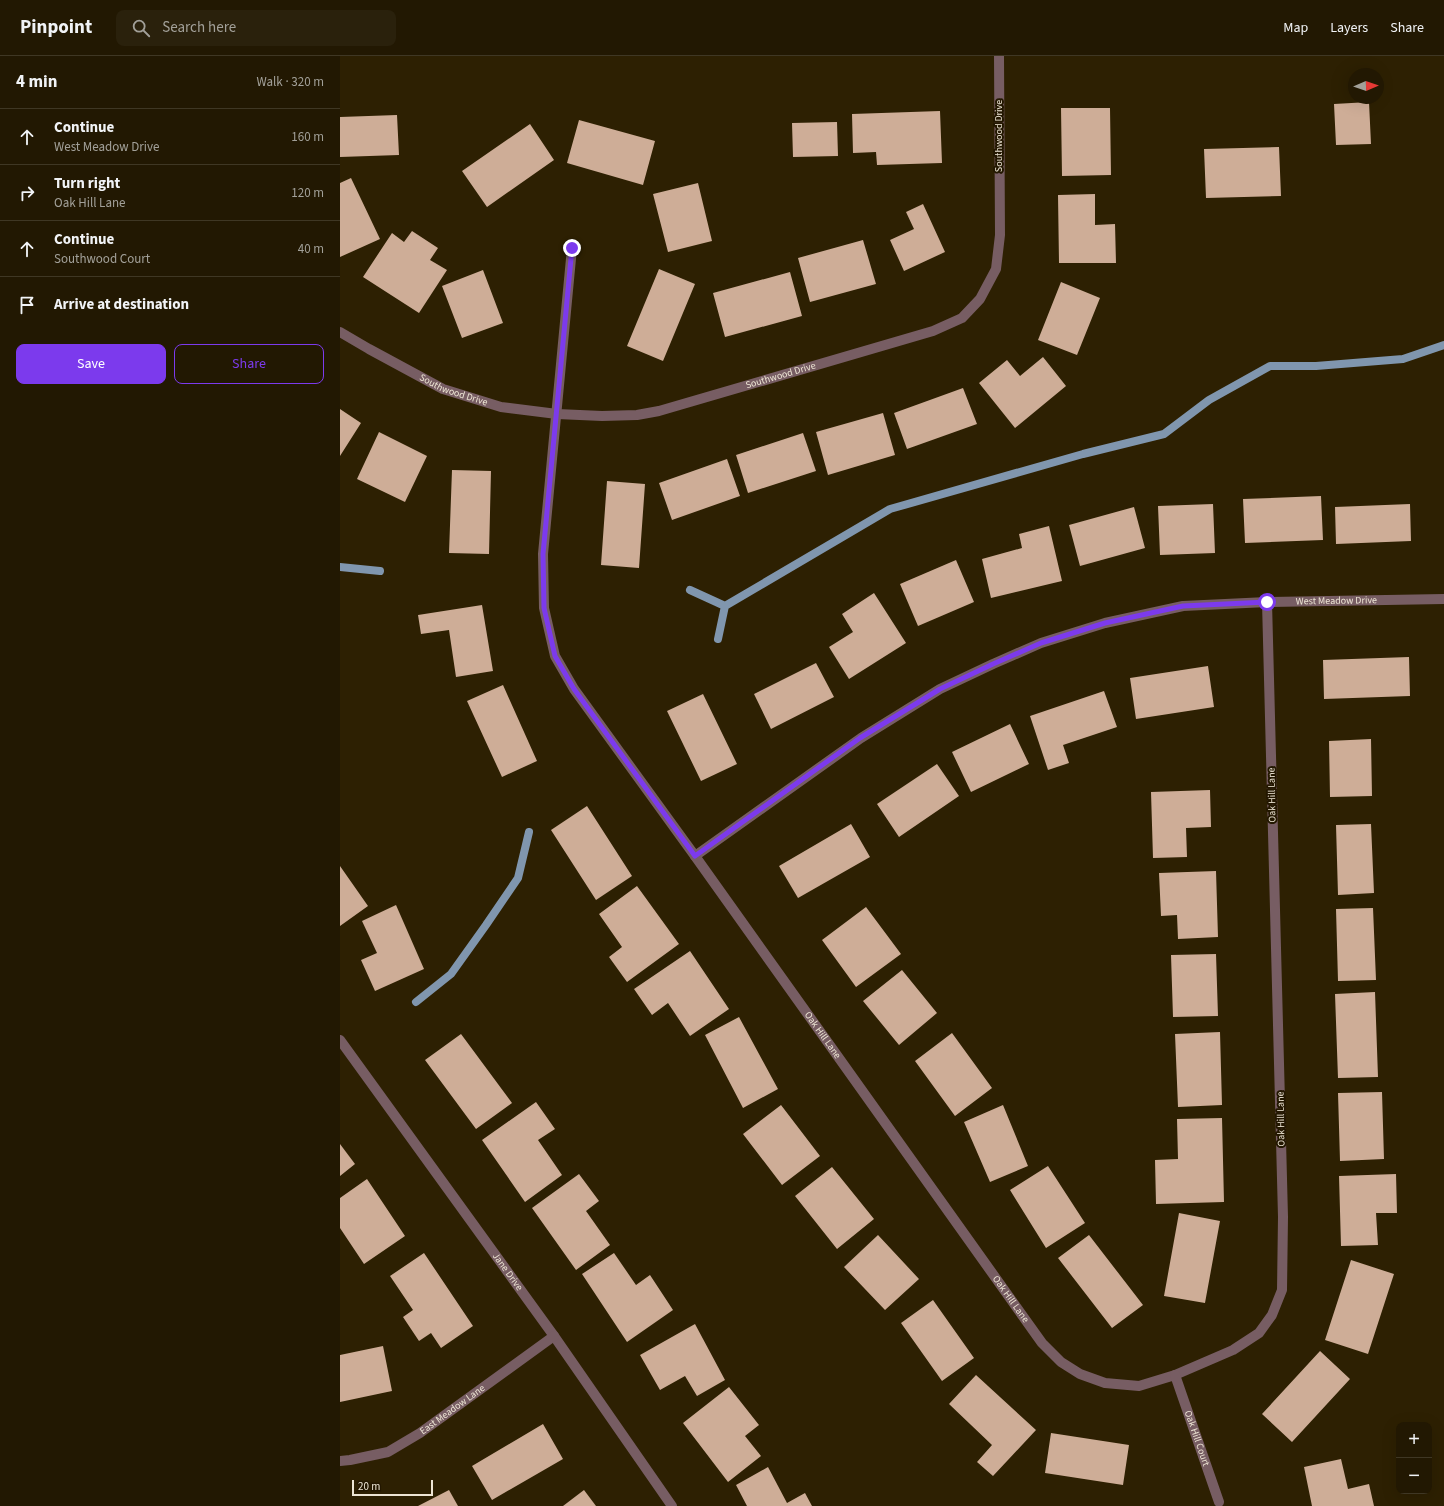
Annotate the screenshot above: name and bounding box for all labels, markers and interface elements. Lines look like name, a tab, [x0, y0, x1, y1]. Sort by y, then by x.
search box	[116, 10, 396, 46]
text: Pinpoint	[20, 14, 92, 41]
icon: search	[130, 17, 152, 39]
text: Search here	[162, 17, 236, 38]
text: Map	[1283, 18, 1308, 38]
text: Layers	[1330, 18, 1368, 38]
text: Share	[1390, 18, 1424, 38]
north arrow	[1348, 68, 1384, 104]
text: 4 min	[16, 70, 57, 94]
text: Walk · 320 m	[256, 73, 324, 91]
street label: Southwood Drive	[992, 100, 1006, 172]
text: Continue	[54, 117, 114, 138]
icon: ahead	[16, 126, 38, 148]
text: 160 m	[291, 128, 324, 146]
text: West Meadow Drive	[54, 138, 159, 156]
text: Turn right	[54, 173, 120, 194]
icon: right	[16, 182, 38, 204]
text: 120 m	[291, 184, 324, 202]
text: Oak Hill Lane	[54, 194, 126, 212]
text: Continue	[54, 229, 114, 250]
icon: ahead	[16, 238, 38, 260]
route end	[563, 239, 581, 257]
text: 40 m	[298, 240, 324, 258]
text: Southwood Court	[54, 250, 150, 268]
icon: arrive	[16, 294, 38, 316]
text: Arrive at destination	[54, 294, 189, 315]
button: Save	[16, 344, 166, 384]
button: Share	[174, 344, 324, 384]
street label: Southwood Drive	[744, 359, 817, 392]
street label: Southwood Drive	[417, 371, 489, 409]
route start	[1258, 593, 1276, 611]
street label: West Meadow Drive	[1296, 593, 1377, 609]
street label: Oak Hill Lane	[1265, 767, 1279, 823]
street label: Oak Hill Lane	[801, 1009, 844, 1062]
street label: Oak Hill Lane	[1274, 1091, 1288, 1147]
street label: Jane Drive	[489, 1250, 526, 1294]
street label: Oak Hill Lane	[989, 1273, 1032, 1326]
street label: East Meadow Lane	[417, 1381, 488, 1438]
street label: Oak Hill Court	[1181, 1409, 1213, 1469]
map controls	[1396, 1422, 1432, 1494]
button: +	[1396, 1422, 1432, 1458]
button: −	[1396, 1458, 1432, 1494]
scale bar	[352, 1478, 433, 1497]
text: 20 m	[358, 1479, 380, 1494]

